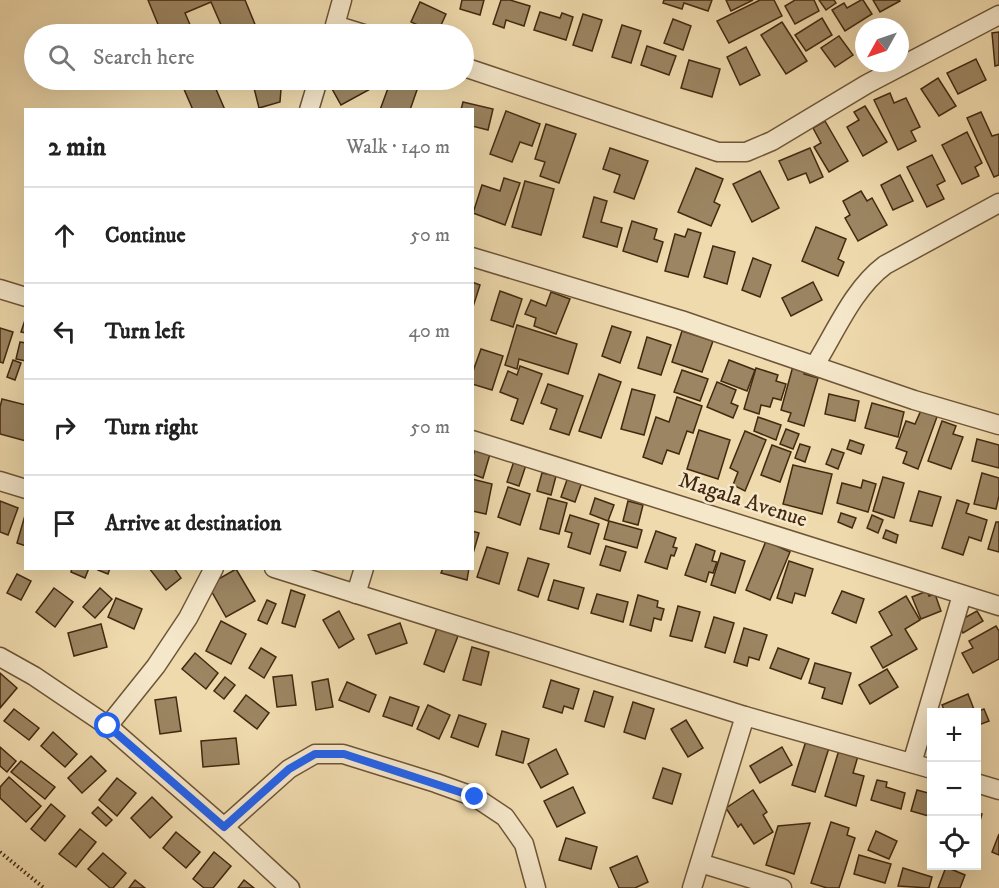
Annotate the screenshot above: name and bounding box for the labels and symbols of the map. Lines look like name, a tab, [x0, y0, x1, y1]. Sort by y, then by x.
north arrow	[855, 18, 909, 72]
street label: Magala Avenue	[675, 467, 811, 533]
route start	[94, 712, 120, 738]
route end	[461, 783, 487, 809]

